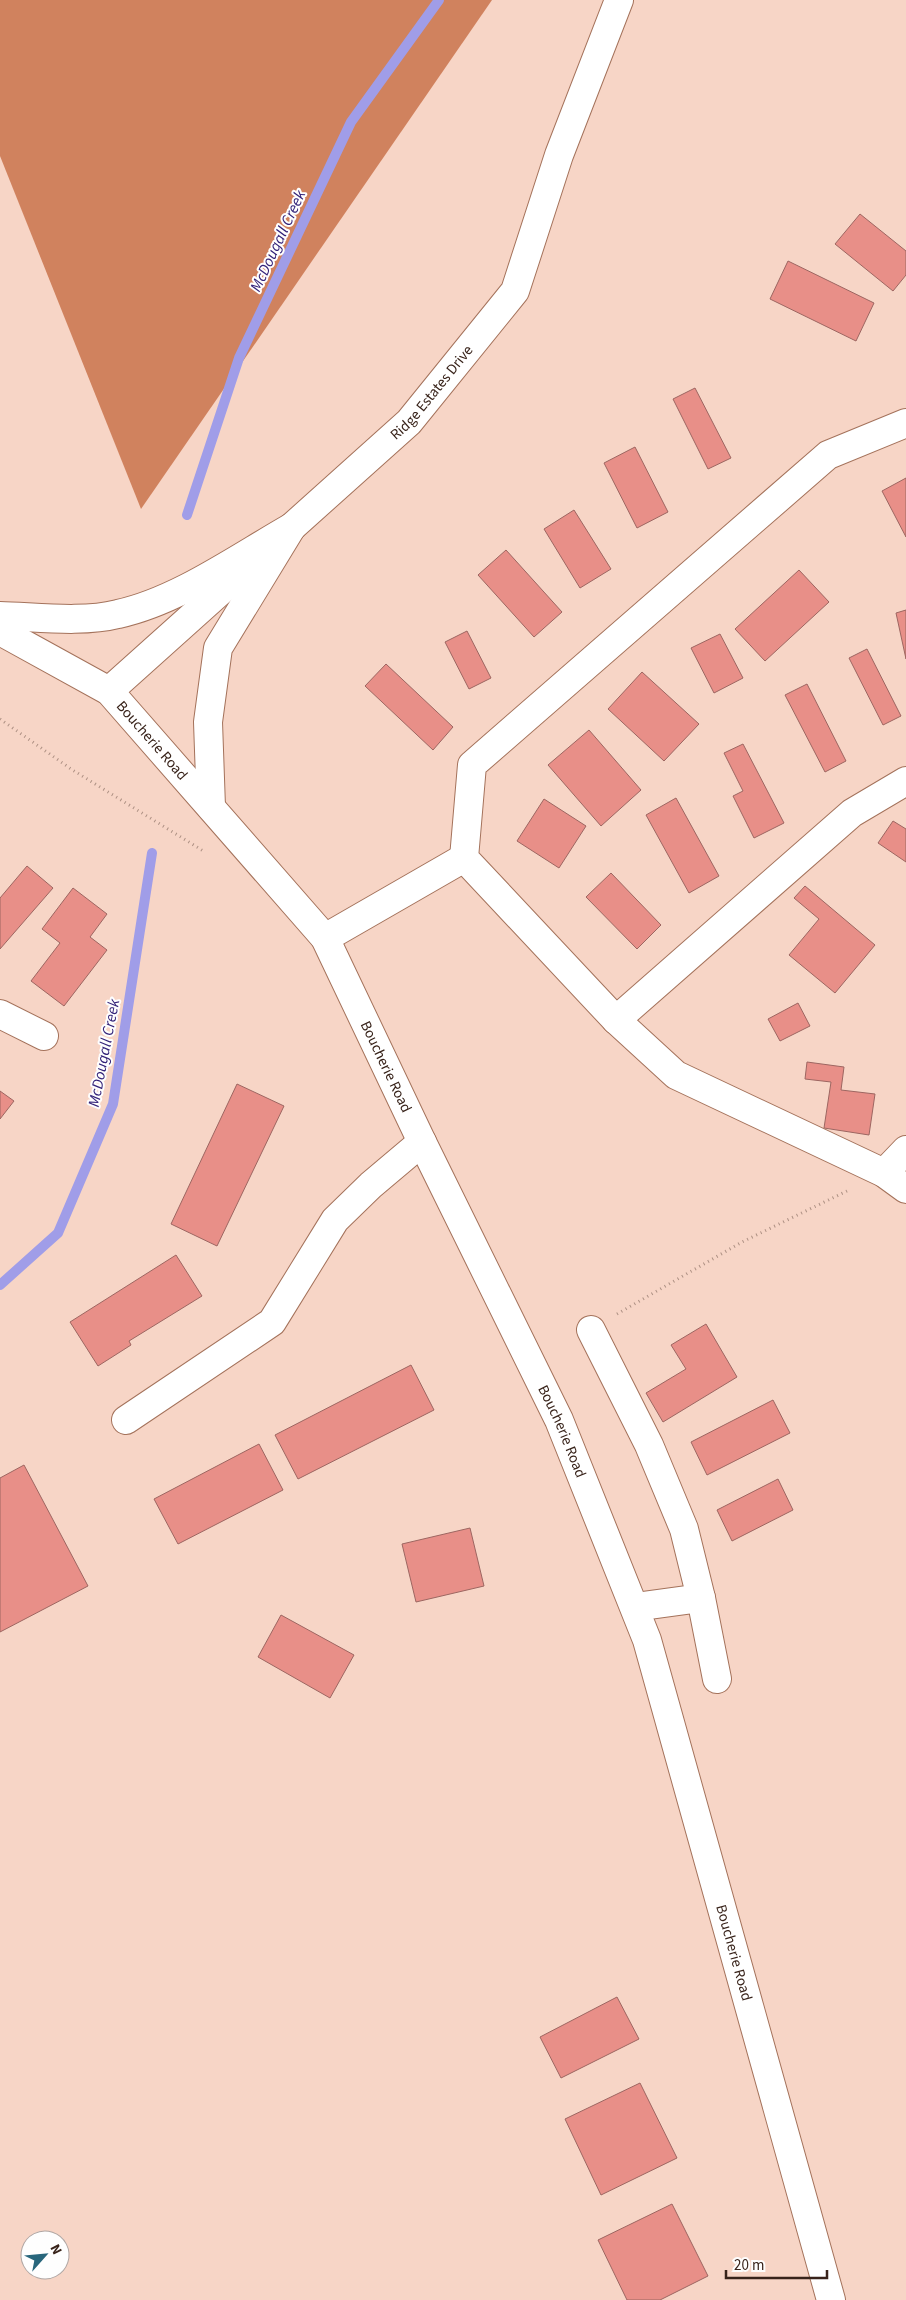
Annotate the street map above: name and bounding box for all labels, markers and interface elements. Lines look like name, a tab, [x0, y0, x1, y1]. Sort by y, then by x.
water label: McDougall Creek	[245, 186, 311, 295]
street label: Ridge Estates Drive	[385, 340, 478, 445]
street label: Boucherie Road	[112, 696, 193, 785]
water label: McDougall Creek	[83, 997, 125, 1109]
street label: Boucherie Road	[355, 1017, 417, 1116]
street label: Boucherie Road	[533, 1381, 591, 1481]
street label: Boucherie Road	[711, 1902, 758, 2003]
north arrow	[20, 2230, 70, 2280]
text: N	[45, 2241, 67, 2258]
scale bar	[726, 2248, 827, 2280]
text: 20 m	[734, 2255, 764, 2276]

